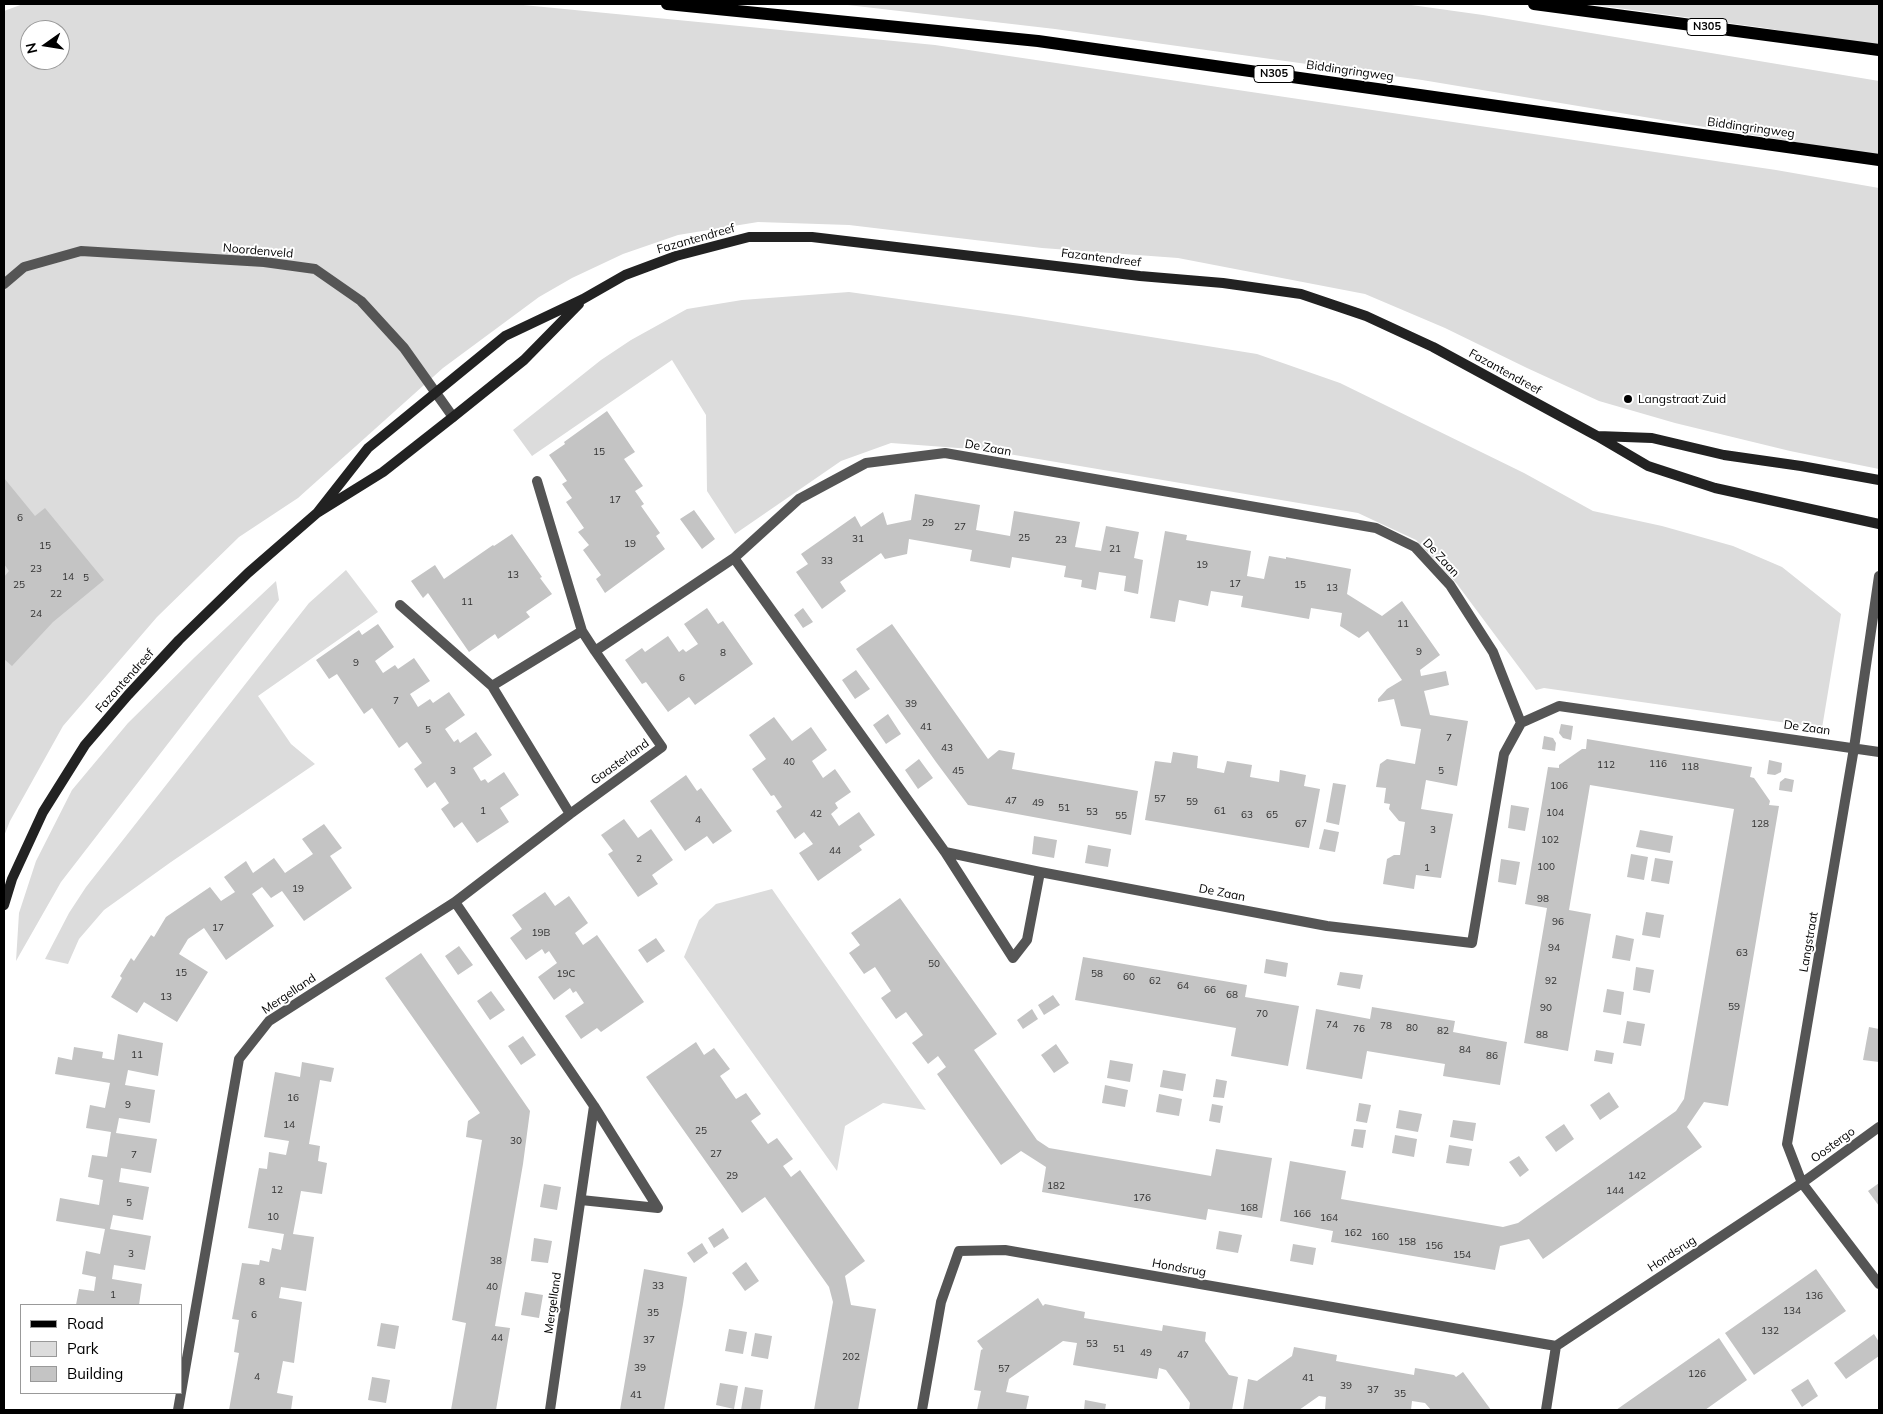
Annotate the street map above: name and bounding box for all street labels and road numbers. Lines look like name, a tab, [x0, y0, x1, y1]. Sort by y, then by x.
road number: N305	[1687, 18, 1727, 36]
street label: Biddingringweg	[1305, 58, 1395, 84]
road number: N305	[1254, 66, 1294, 82]
street label: Biddingringweg	[1706, 115, 1796, 141]
street label: Fazantendreef	[655, 221, 737, 257]
street label: Noordenveld	[222, 241, 294, 261]
street label: Fazantendreef	[1060, 246, 1142, 270]
street label: Fazantendreef	[1466, 346, 1544, 398]
street label: De Zaan	[964, 437, 1012, 459]
street label: De Zaan	[1420, 536, 1462, 580]
street label: Fazantendreef	[93, 646, 157, 716]
street label: De Zaan	[1783, 718, 1831, 738]
street label: Gaasterland	[588, 736, 652, 788]
street label: De Zaan	[1198, 881, 1246, 905]
street label: Langstraat	[1797, 911, 1821, 973]
street label: Mergelland	[259, 971, 319, 1017]
street label: Oostergo	[1808, 1124, 1858, 1166]
street label: Hondsrug	[1645, 1233, 1699, 1275]
street label: Hondsrug	[1151, 1256, 1207, 1280]
street label: Mergelland	[542, 1271, 564, 1335]

